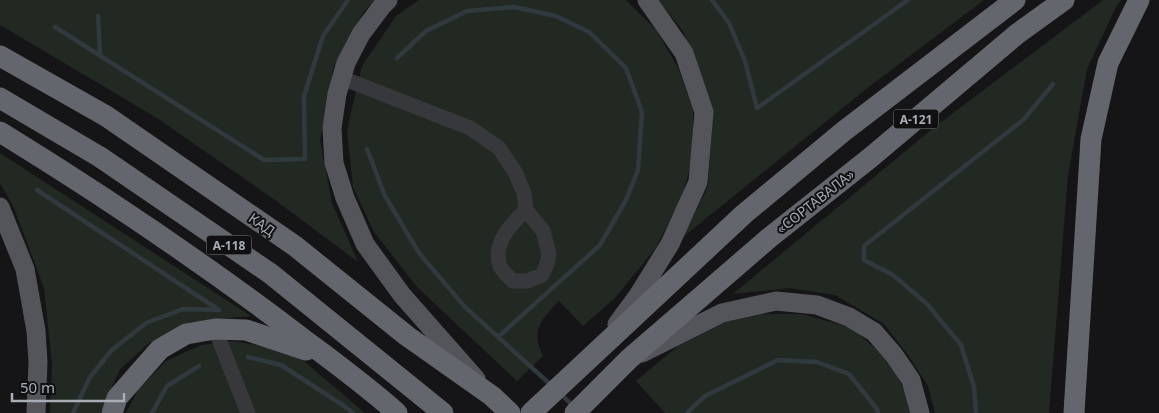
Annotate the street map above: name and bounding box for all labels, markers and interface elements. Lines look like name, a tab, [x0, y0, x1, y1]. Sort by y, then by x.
road number: А-121	[894, 110, 938, 128]
street label: «СОРТАВАЛА»	[772, 164, 858, 238]
street label: КАД	[245, 208, 280, 240]
road number: А-118	[206, 236, 252, 254]
scale bar	[12, 370, 125, 402]
text: 50 m	[20, 377, 55, 397]

